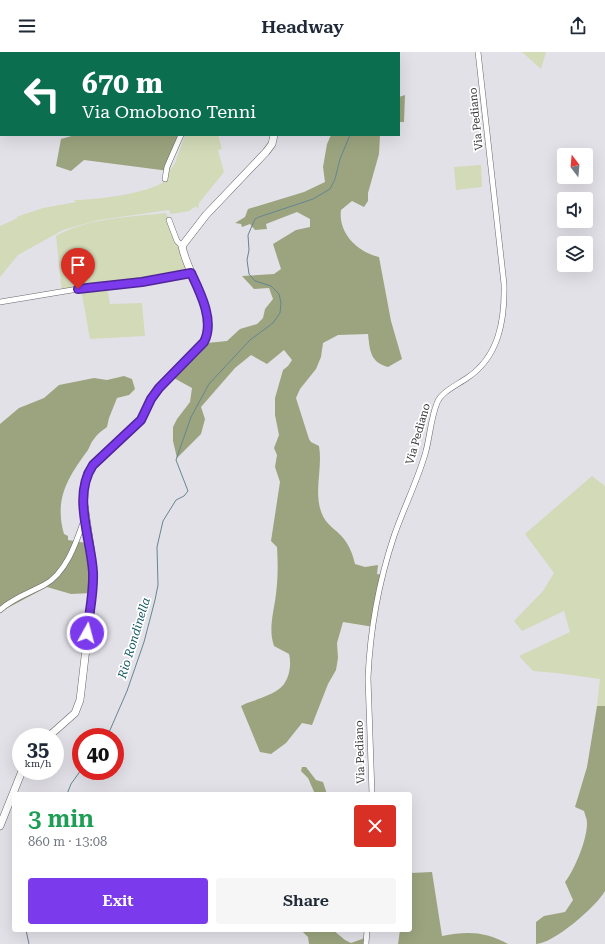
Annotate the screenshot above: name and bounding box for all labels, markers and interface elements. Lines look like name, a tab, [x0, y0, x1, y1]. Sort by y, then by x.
icon: menu	[16, 15, 38, 37]
icon: share	[567, 15, 589, 37]
text: Headway	[261, 16, 344, 37]
text: 670 m	[82, 67, 163, 100]
icon: left	[16, 68, 68, 120]
street label: Via Pediano	[466, 87, 486, 151]
text: Via Omobono Tenni	[82, 101, 256, 122]
north arrow	[557, 148, 593, 184]
map controls	[557, 148, 593, 272]
button: sound	[557, 192, 593, 228]
button: layers	[557, 236, 593, 272]
pin	[61, 248, 95, 289]
icon: arrive	[67, 254, 89, 276]
street label: Via Pediano	[403, 402, 433, 466]
water label: Rio Rondinella	[115, 596, 153, 681]
position arrow	[66, 612, 108, 654]
street label: Via Pediano	[352, 720, 368, 784]
speed limit sign: 40	[72, 728, 124, 780]
text: 35	[27, 737, 49, 761]
text: km/h	[25, 758, 51, 769]
text: 3 min	[28, 805, 94, 833]
button: close	[354, 805, 396, 847]
text: 860 m · 13:08	[28, 834, 107, 849]
button: Exit	[28, 878, 208, 924]
button: Share	[216, 878, 396, 924]

